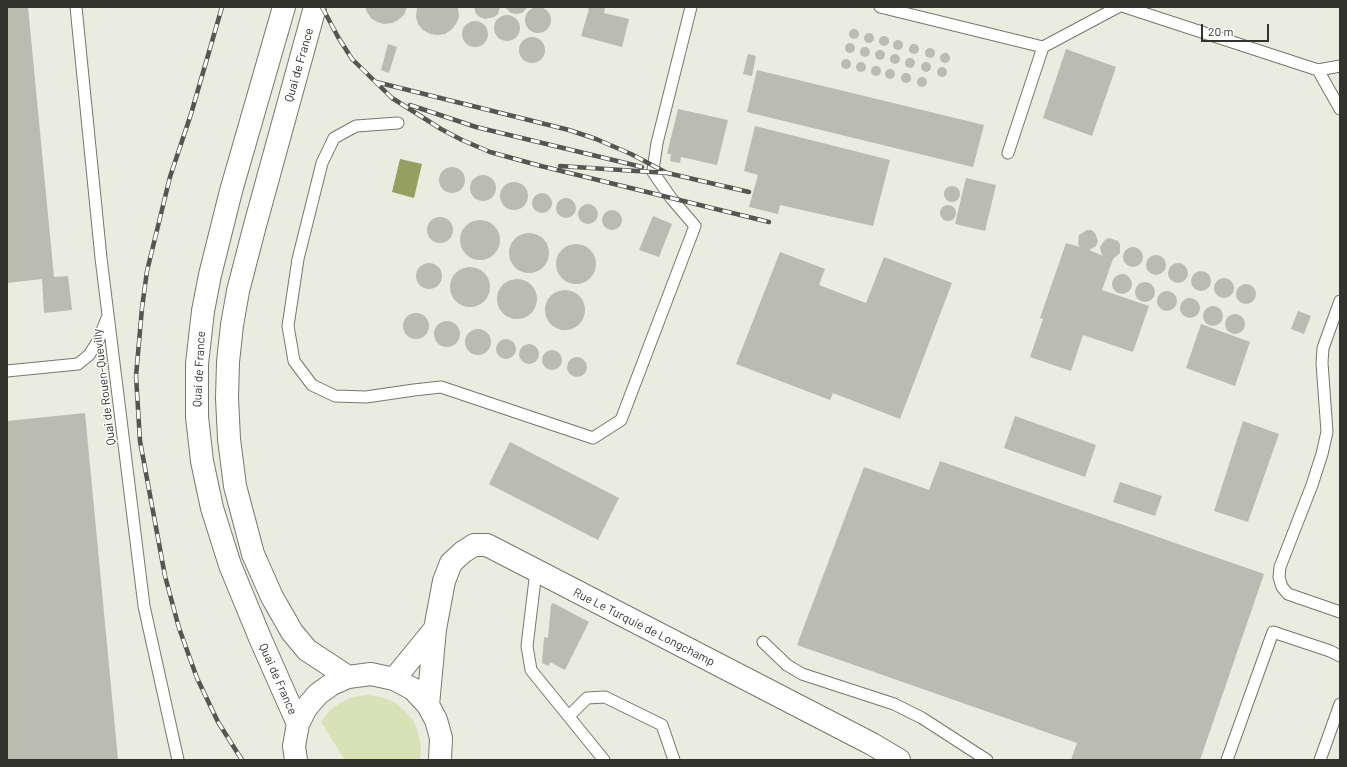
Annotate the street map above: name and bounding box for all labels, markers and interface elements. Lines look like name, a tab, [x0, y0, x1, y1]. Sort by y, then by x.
scale bar	[1203, 16, 1271, 42]
text: 20 m	[1208, 24, 1234, 38]
street label: Quai de France	[282, 26, 316, 104]
street label: Quai de Rouen-Quevilly	[90, 328, 118, 446]
street label: Quai de France	[190, 330, 208, 408]
street label: Rue Le Turquié de Longchamp	[571, 585, 717, 669]
street label: Quai de France	[256, 641, 300, 717]

